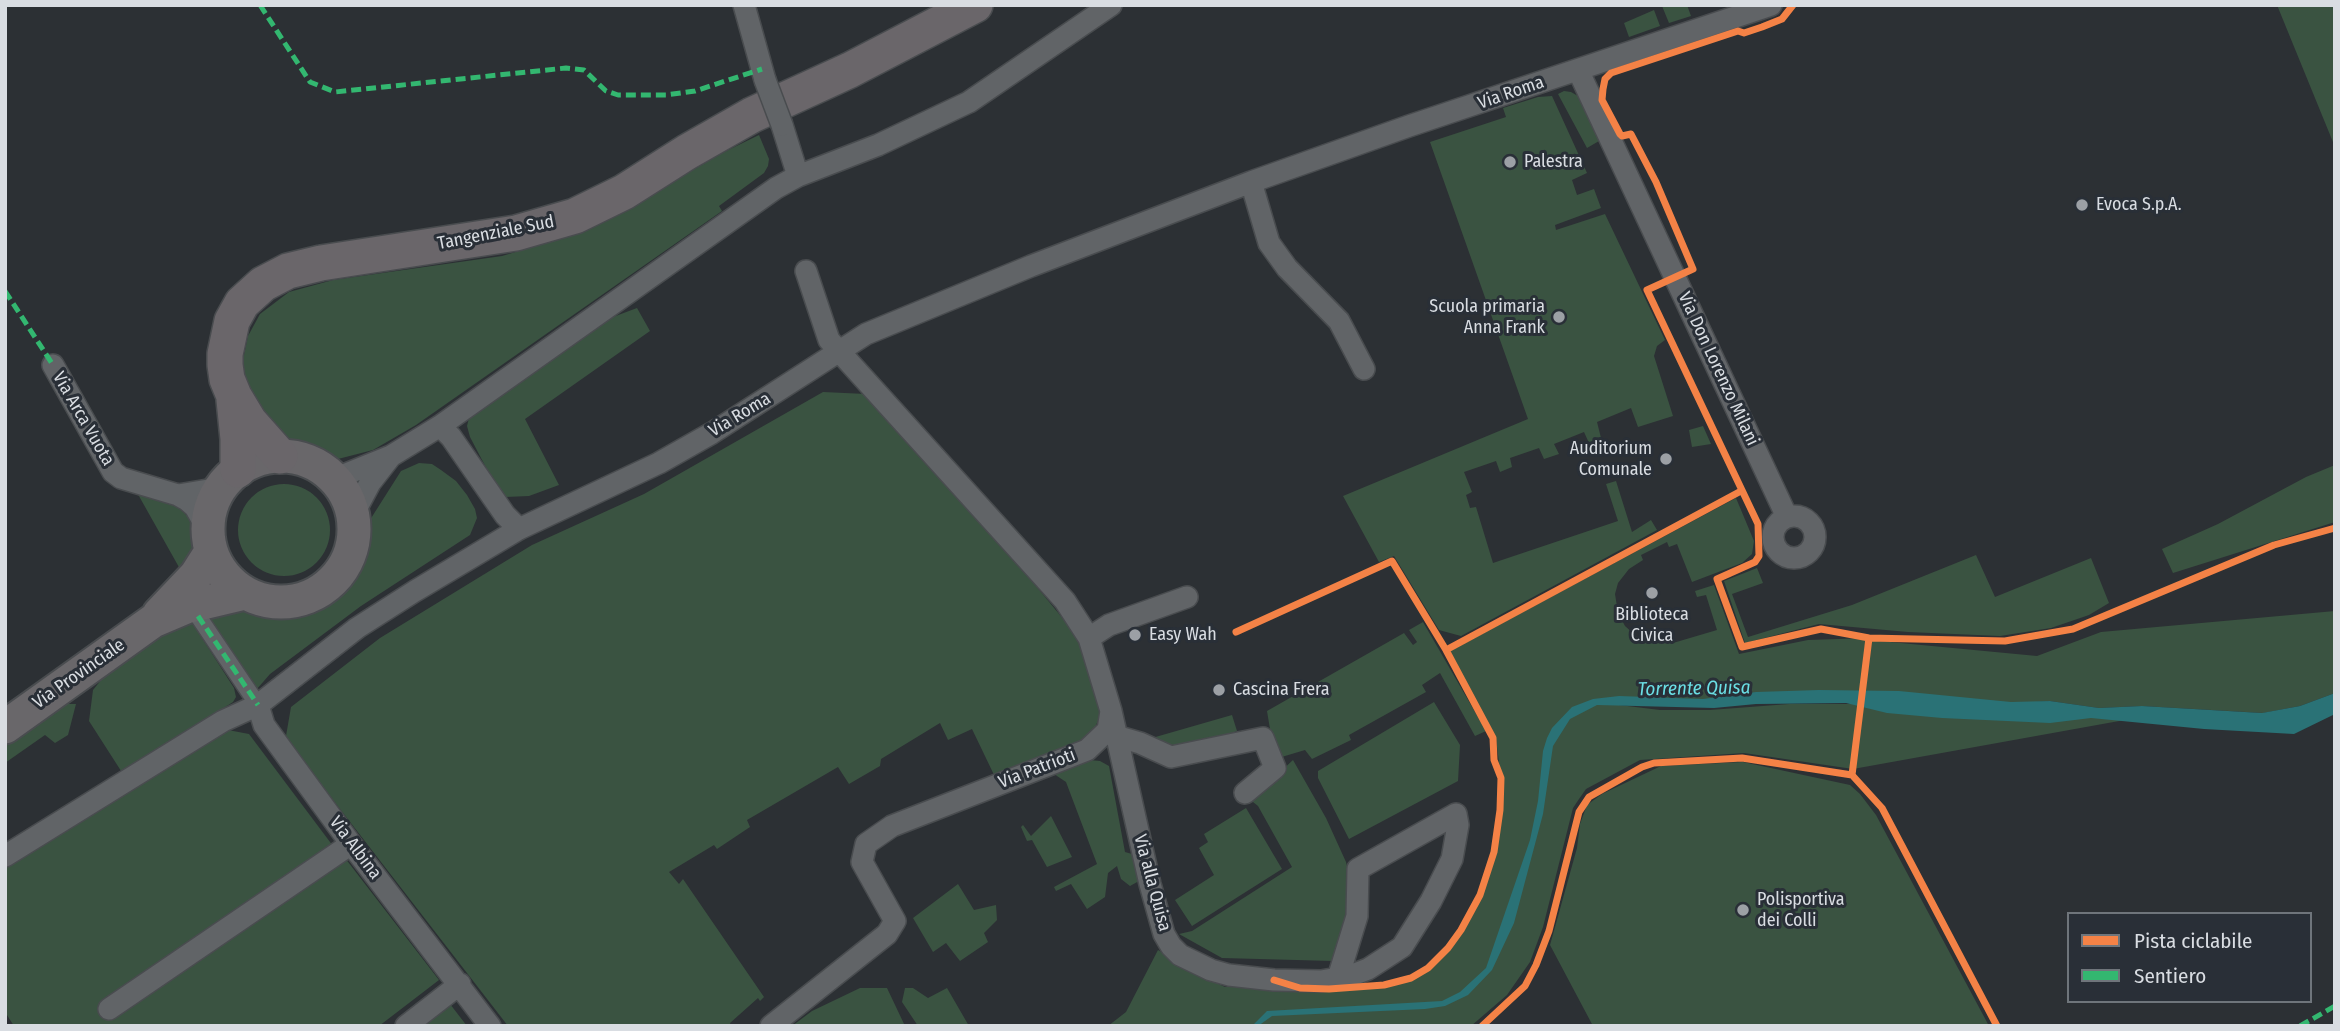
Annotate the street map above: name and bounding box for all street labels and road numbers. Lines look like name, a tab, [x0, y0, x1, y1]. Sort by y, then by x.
street label: Via Roma	[1475, 72, 1547, 114]
street label: Tangenziale Sud	[436, 211, 556, 255]
street label: Via Don Lorenzo Milani	[1673, 289, 1763, 449]
street label: Via Arca Vuota	[47, 368, 119, 470]
street label: Via Roma	[705, 388, 775, 442]
street label: Via Provinciale	[29, 634, 129, 714]
street label: Via Patrioti	[995, 744, 1079, 794]
street label: Via Albina	[324, 812, 386, 884]
street label: Via alla Quisa	[1129, 832, 1175, 934]

